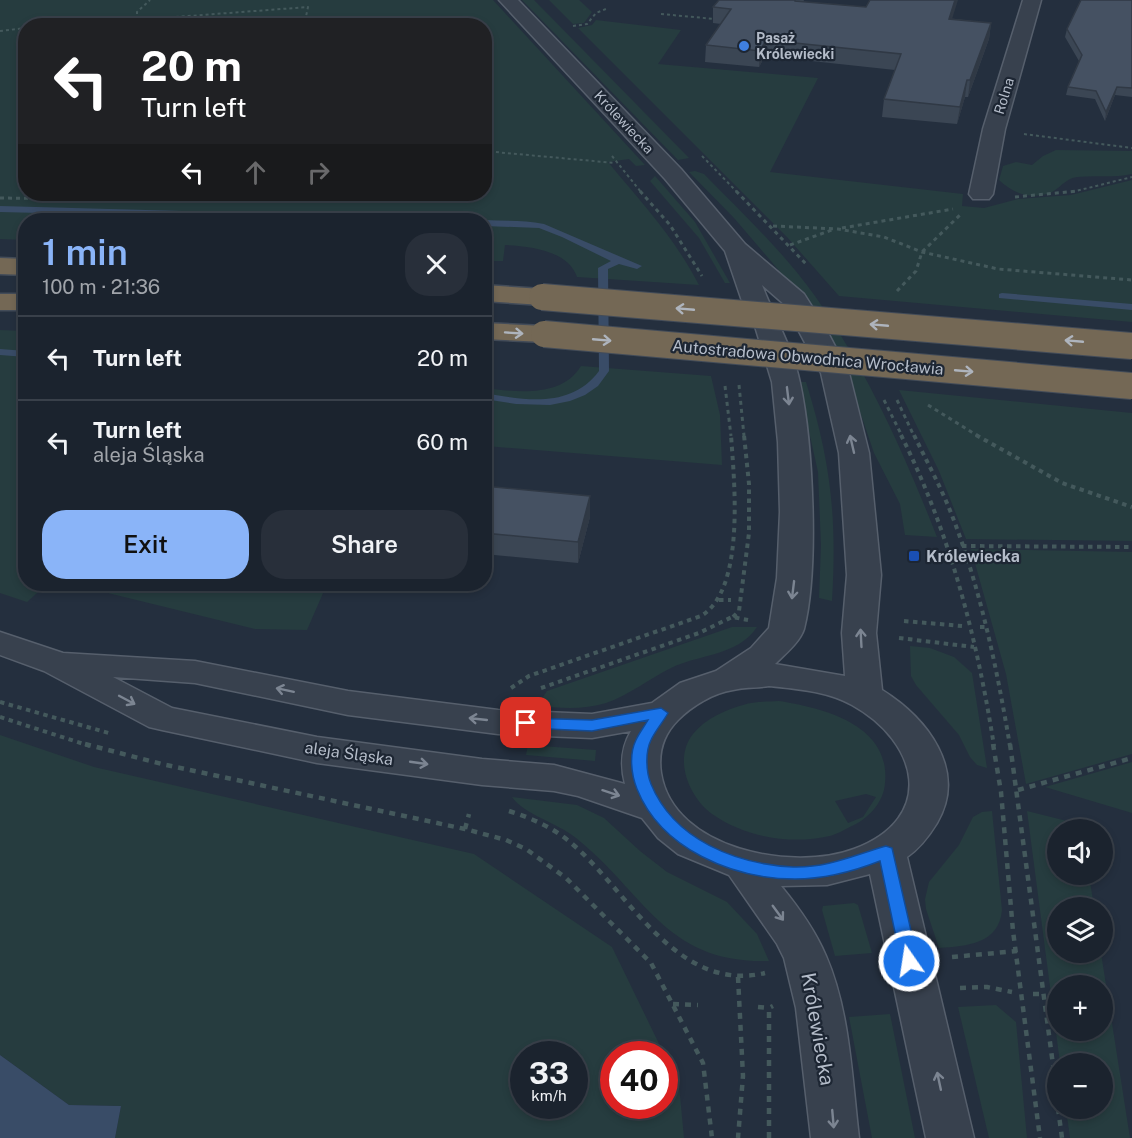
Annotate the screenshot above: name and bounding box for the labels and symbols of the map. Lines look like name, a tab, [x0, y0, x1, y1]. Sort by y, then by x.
place label: Pasaż Królewiecki	[756, 30, 834, 62]
marker: Pasaż Królewiecki	[737, 39, 751, 53]
street label: Rolna	[991, 76, 1017, 116]
street label: Królewiecka	[591, 87, 657, 157]
one-way arrow	[676, 303, 696, 314]
one-way arrow	[870, 319, 890, 330]
one-way arrow	[504, 327, 524, 338]
one-way arrow	[591, 334, 611, 345]
one-way arrow	[1064, 335, 1084, 346]
street label: Autostradowa Obwodnica Wrocławia	[671, 336, 944, 379]
one-way arrow	[953, 366, 973, 377]
one-way arrow	[782, 385, 793, 405]
one-way arrow	[845, 435, 857, 454]
place label: Królewiecka	[926, 547, 1020, 566]
marker: Królewiecka	[907, 549, 921, 563]
one-way arrow	[787, 580, 798, 600]
one-way arrow	[855, 629, 866, 648]
one-way arrow	[276, 684, 295, 695]
one-way arrow	[118, 694, 136, 706]
pin	[500, 697, 551, 748]
one-way arrow	[468, 714, 488, 725]
street label: aleja Śląska	[303, 737, 395, 769]
one-way arrow	[408, 758, 428, 769]
one-way arrow	[601, 788, 620, 799]
one-way arrow	[772, 905, 784, 921]
position arrow	[877, 929, 941, 993]
street label: Królewiecka	[796, 971, 840, 1087]
speed limit sign: 40	[600, 1041, 678, 1119]
one-way arrow	[932, 1071, 944, 1090]
one-way arrow	[828, 1109, 839, 1128]

